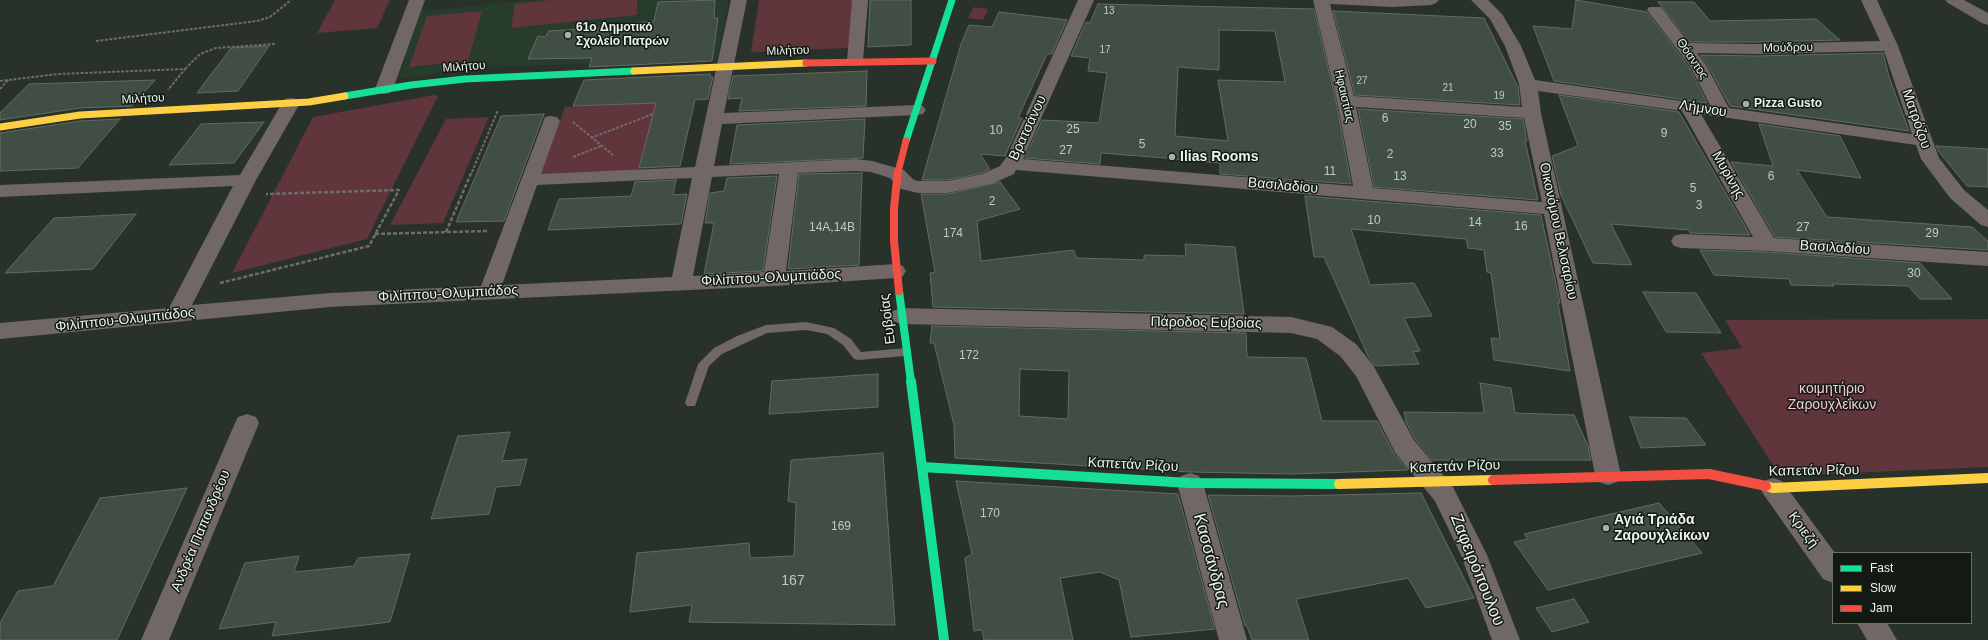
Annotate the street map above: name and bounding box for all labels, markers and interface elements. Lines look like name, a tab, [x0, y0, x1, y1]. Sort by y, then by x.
house number: 13	[1103, 5, 1115, 17]
place label: 61ο Δημοτικό Σχολείο Πατρών	[576, 21, 669, 49]
marker: 61ο Δημοτικό Σχολείο Πατρών	[563, 30, 573, 40]
street label: Θόαντος	[1673, 36, 1711, 82]
street label: Μούδρου	[1763, 40, 1813, 56]
street label: Μιλήτου	[766, 43, 810, 59]
house number: 17	[1099, 44, 1111, 56]
street label: Μιλήτου	[442, 58, 486, 76]
street label: Ηφαιστίας	[1331, 68, 1357, 124]
house number: 27	[1356, 75, 1368, 87]
house number: 21	[1442, 82, 1454, 94]
street label: Ματρόζου	[1898, 87, 1934, 151]
house number: 19	[1493, 90, 1505, 102]
street label: Μιλήτου	[121, 91, 165, 107]
street label: Βρατσάνου	[1006, 93, 1050, 163]
street label: Λήμνου	[1678, 97, 1728, 121]
place label: Pizza Gusto	[1754, 97, 1822, 111]
marker: Pizza Gusto	[1741, 99, 1751, 109]
house number: 6	[1382, 112, 1388, 126]
house number: 20	[1463, 118, 1477, 132]
house number: 35	[1498, 120, 1512, 134]
house number: 25	[1066, 123, 1080, 137]
house number: 10	[989, 124, 1003, 138]
house number: 9	[1661, 127, 1667, 141]
house number: 5	[1139, 138, 1145, 152]
house number: 27	[1059, 144, 1073, 158]
house number: 33	[1490, 147, 1504, 161]
house number: 2	[1387, 148, 1393, 162]
street label: Μυρίνης	[1708, 148, 1748, 202]
place label: Ilias Rooms	[1180, 149, 1259, 165]
marker: Ilias Rooms	[1167, 152, 1177, 162]
street label: Οικονόμου Βελισαρίου	[1535, 161, 1581, 301]
house number: 11	[1324, 165, 1336, 179]
house number: 13	[1393, 170, 1407, 184]
house number: 6	[1768, 170, 1774, 184]
street label: Βασιλαδίου	[1247, 175, 1319, 197]
house number: 5	[1690, 182, 1696, 196]
house number: 2	[989, 195, 995, 209]
house number: 3	[1696, 199, 1702, 213]
house number: 10	[1367, 214, 1381, 228]
house number: 14	[1468, 216, 1482, 230]
house number: 16	[1514, 220, 1528, 234]
house number: 14A,14B	[809, 221, 855, 235]
house number: 27	[1796, 221, 1810, 235]
house number: 174	[943, 227, 963, 241]
house number: 29	[1925, 227, 1939, 241]
street label: Βασιλαδίου	[1799, 237, 1871, 259]
street label: Φιλίππου-Ολυμπιάδος	[701, 266, 841, 290]
house number: 30	[1907, 267, 1921, 281]
street label: Φιλίππου-Ολυμπιάδος	[378, 282, 518, 306]
street label: Ευβοίας	[877, 293, 899, 345]
street label: Φιλίππου-Ολυμπιάδος	[54, 304, 196, 336]
street label: Πάροδος Ευβοίας	[1150, 314, 1262, 332]
house number: 172	[959, 349, 979, 363]
park label: κοιμητήριο Ζαρουχλεΐκων	[1788, 381, 1876, 414]
street label: Καπετάν Ρίζου	[1087, 454, 1179, 476]
street label: Καπετάν Ρίζου	[1409, 457, 1501, 477]
street label: Καπετάν Ρίζου	[1769, 462, 1859, 480]
street label: Ανδρέα Παπανδρέου	[168, 468, 234, 594]
house number: 170	[980, 507, 1000, 521]
street label: Κριεζή	[1784, 509, 1822, 551]
street label: Κασσάνδρας	[1189, 511, 1233, 611]
street label: Ζαφειρόπουλου	[1445, 511, 1509, 629]
place label: Αγιά Τριάδα Ζαρουχλείκων	[1614, 512, 1710, 544]
house number: 169	[831, 520, 851, 534]
marker: Αγιά Τριάδα Ζαρουχλείκων	[1601, 523, 1611, 533]
legend	[1832, 552, 1972, 624]
text: Fast	[1870, 561, 1893, 575]
house number: 167	[781, 573, 805, 589]
text: Slow	[1870, 581, 1896, 595]
text: Jam	[1870, 601, 1893, 615]

